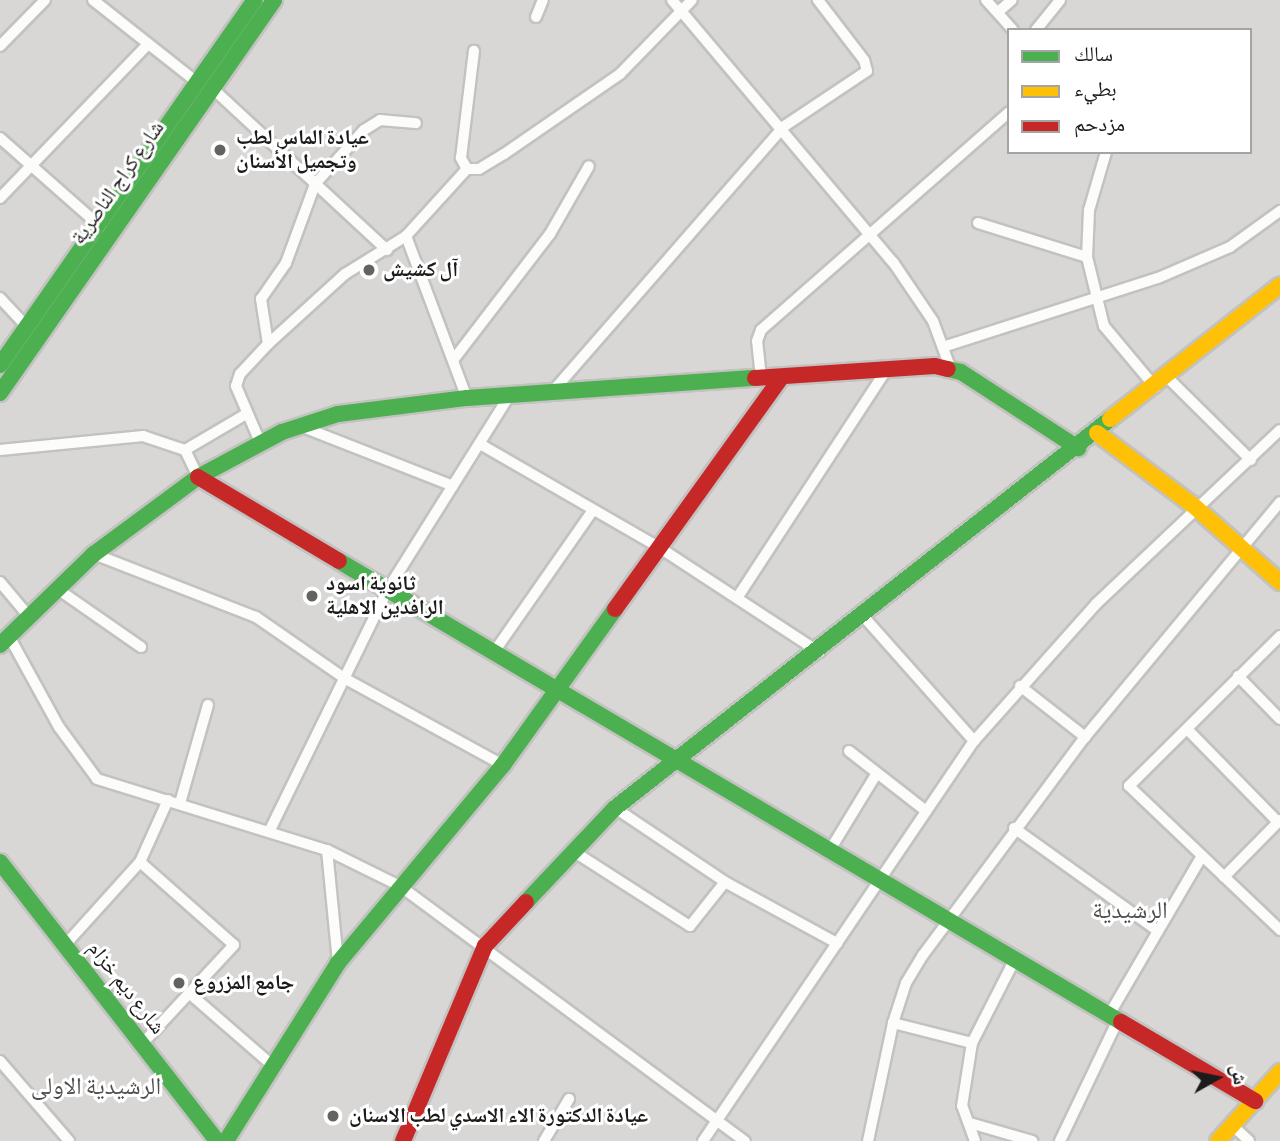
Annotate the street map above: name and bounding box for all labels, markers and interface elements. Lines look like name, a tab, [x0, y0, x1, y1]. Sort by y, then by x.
legend	[1007, 28, 1252, 154]
text: سالك	[1074, 44, 1113, 65]
text: بطيء	[1074, 79, 1117, 100]
text: مزدحم	[1074, 114, 1125, 135]
street label: شارع كراج الناصرية	[66, 116, 170, 250]
place label: عيادة الماس لطب وتجميل الأسنان	[236, 125, 369, 175]
marker: عيادة الماس لطب وتجميل الأسنان	[210, 140, 230, 160]
place label: آل كشيش	[383, 257, 458, 283]
marker: آل كشيش	[361, 262, 377, 278]
place label: ثانوية اسود الرافدين الاهلية	[326, 571, 444, 621]
marker: ثانوية اسود الرافدين الاهلية	[304, 588, 320, 604]
district label: الرشيدية	[1092, 898, 1168, 926]
street label: شارع ديم خزام	[82, 937, 170, 1039]
place label: جامع المزروع	[193, 970, 294, 996]
marker: جامع المزروع	[171, 975, 187, 991]
north arrow	[1182, 1043, 1252, 1113]
text: ش	[1227, 1063, 1249, 1086]
district label: الرشيدية الاولى	[31, 1074, 161, 1102]
place label: عيادة الدكتورة الاء الاسدي لطب الاسنان	[349, 1103, 648, 1129]
marker: عيادة الدكتورة الاء الاسدي لطب الاسنان	[323, 1106, 343, 1126]

